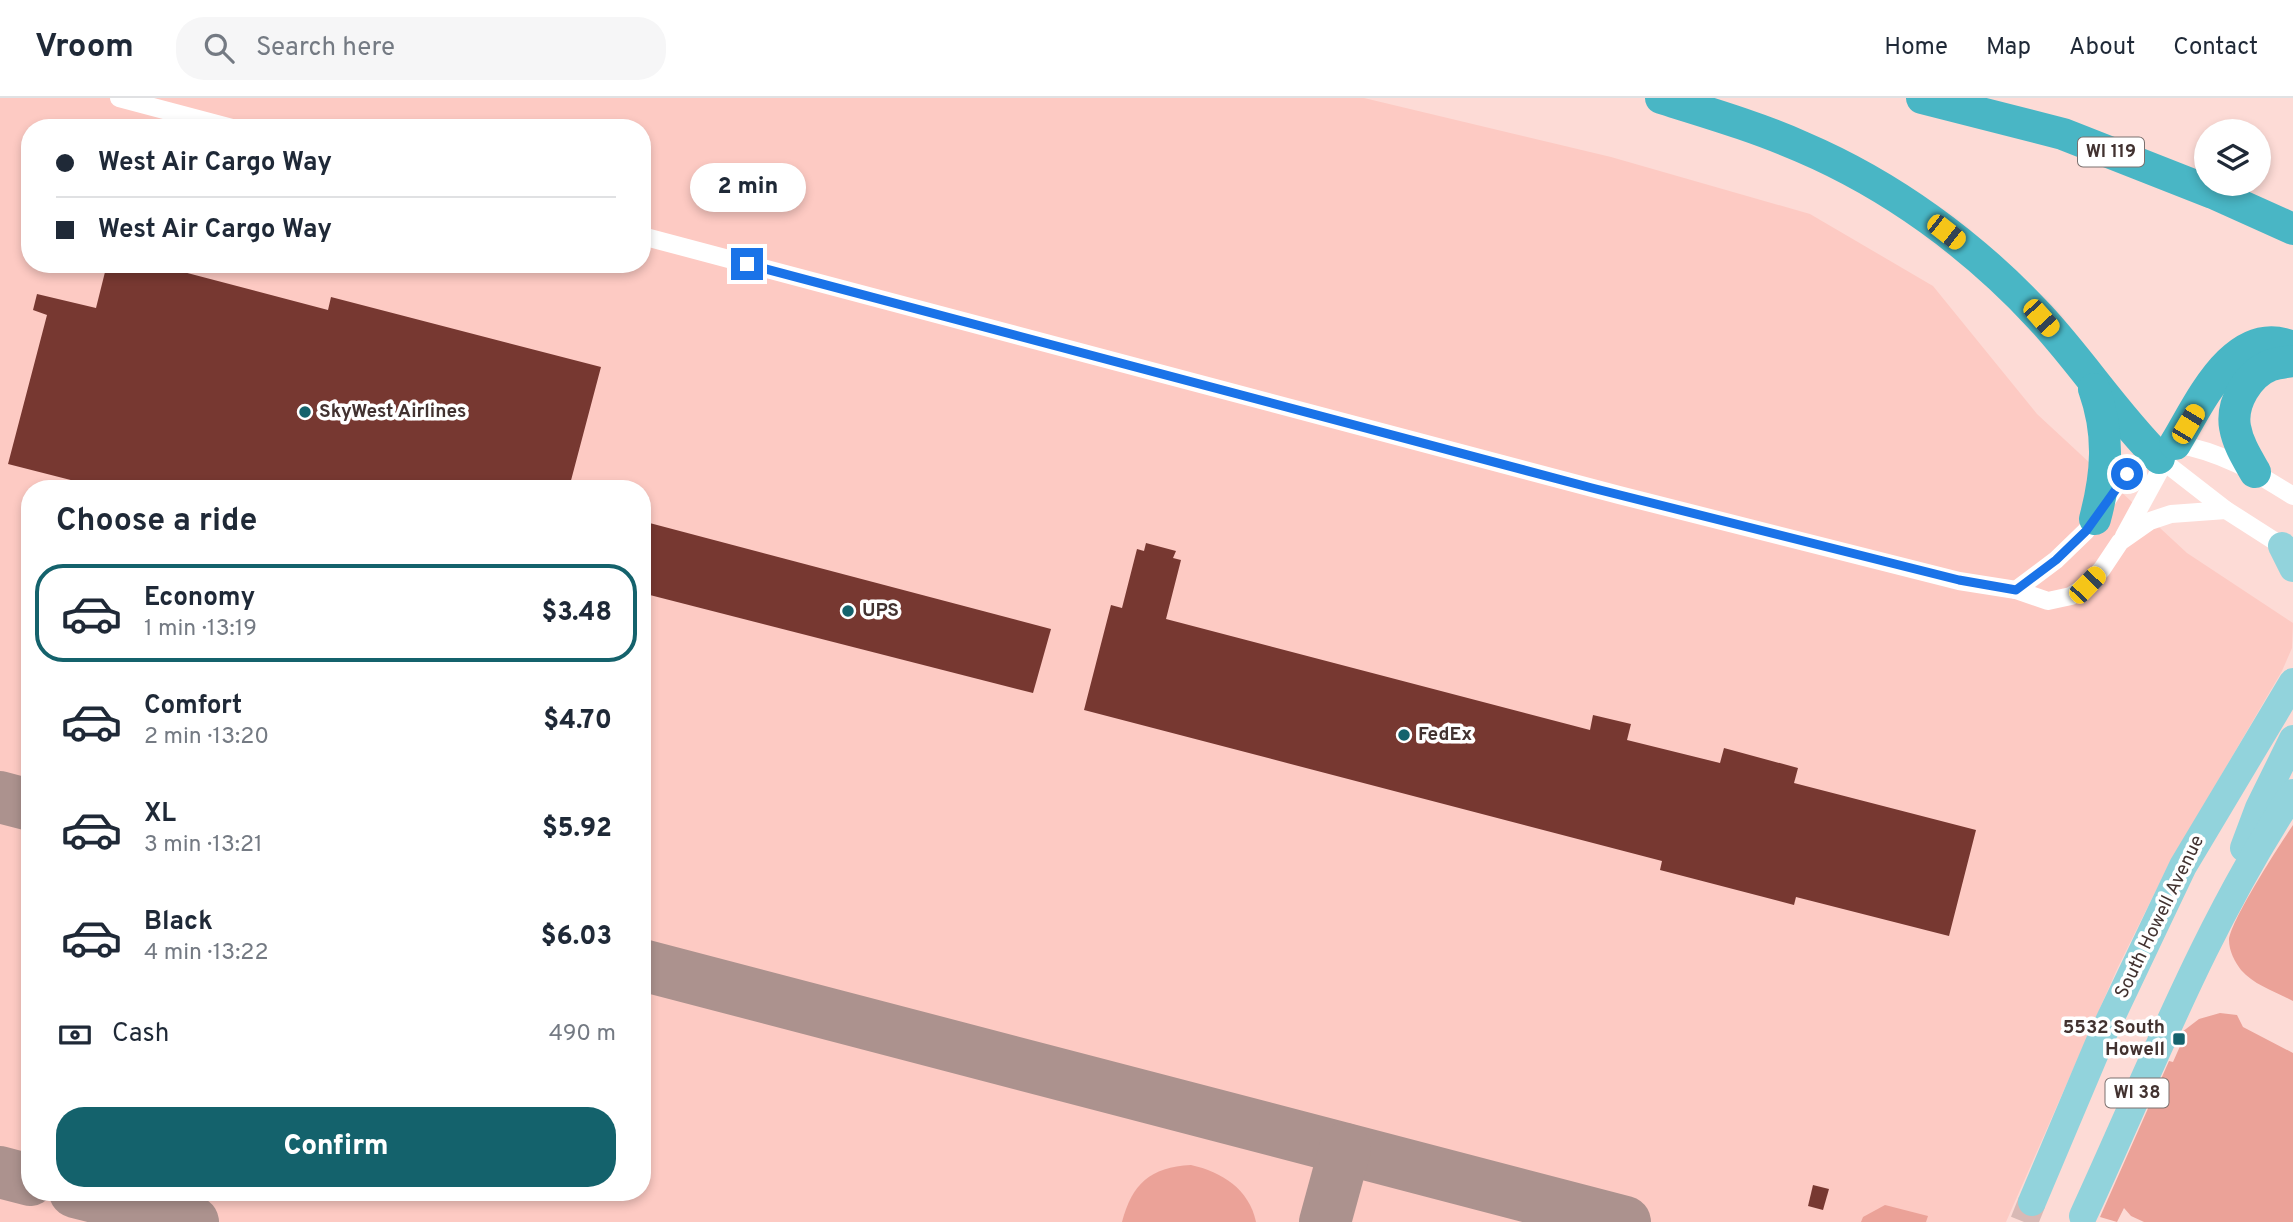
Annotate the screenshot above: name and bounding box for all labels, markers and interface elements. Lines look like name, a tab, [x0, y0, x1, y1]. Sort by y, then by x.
search box	[176, 17, 666, 80]
text: Vroom	[35, 27, 134, 69]
icon: search	[200, 29, 238, 67]
text: Search here	[256, 32, 395, 65]
text: Home	[1884, 33, 1948, 63]
text: Map	[1986, 33, 2031, 63]
text: About	[2069, 33, 2135, 63]
text: Contact	[2173, 33, 2258, 63]
map controls	[2194, 119, 2271, 196]
button: layers	[2194, 119, 2271, 196]
road number: WI 119	[2078, 138, 2144, 166]
text: West Air Cargo Way	[98, 147, 332, 180]
callout: 2 min	[689, 162, 805, 212]
text: 2 min	[718, 173, 778, 202]
car	[1923, 211, 1970, 253]
text: West Air Cargo Way	[98, 214, 332, 247]
route end	[731, 248, 763, 280]
car	[2020, 295, 2063, 341]
place label: SkyWest Airlines	[319, 400, 466, 424]
car	[2169, 401, 2208, 447]
marker: SkyWest Airlines	[297, 404, 313, 420]
route start	[2111, 458, 2143, 490]
text: Choose a ride	[56, 502, 257, 542]
car	[2065, 563, 2110, 607]
icon: car	[60, 582, 123, 645]
text: Economy	[144, 582, 255, 615]
text: $3.48	[541, 597, 612, 630]
place label: UPS	[862, 599, 899, 623]
marker: UPS	[840, 603, 856, 619]
text: 1 min · 13:19	[144, 615, 257, 644]
icon: car	[60, 690, 123, 753]
text: Comfort	[144, 690, 242, 723]
text: $4.70	[543, 705, 612, 738]
text: 2 min · 13:20	[144, 723, 269, 752]
place label: FedEx	[1418, 723, 1472, 747]
marker: FedEx	[1396, 727, 1412, 743]
icon: car	[60, 798, 123, 861]
text: XL	[144, 798, 176, 831]
text: $5.92	[542, 813, 612, 846]
text: 3 min · 13:21	[144, 831, 263, 860]
street label: South Howell Avenue	[2110, 831, 2210, 1003]
icon: car	[60, 906, 123, 969]
text: Black	[144, 906, 213, 939]
text: $6.03	[541, 921, 612, 954]
text: 4 min · 13:22	[144, 939, 269, 968]
icon: cash	[56, 1016, 94, 1054]
place label: 5532 South Howell	[2063, 1016, 2165, 1062]
text: Cash	[112, 1018, 169, 1051]
text: 490 m	[549, 1020, 616, 1049]
marker: 5532 South Howell	[2171, 1031, 2187, 1047]
road number: WI 38	[2106, 1078, 2168, 1108]
button: Confirm	[56, 1107, 616, 1187]

